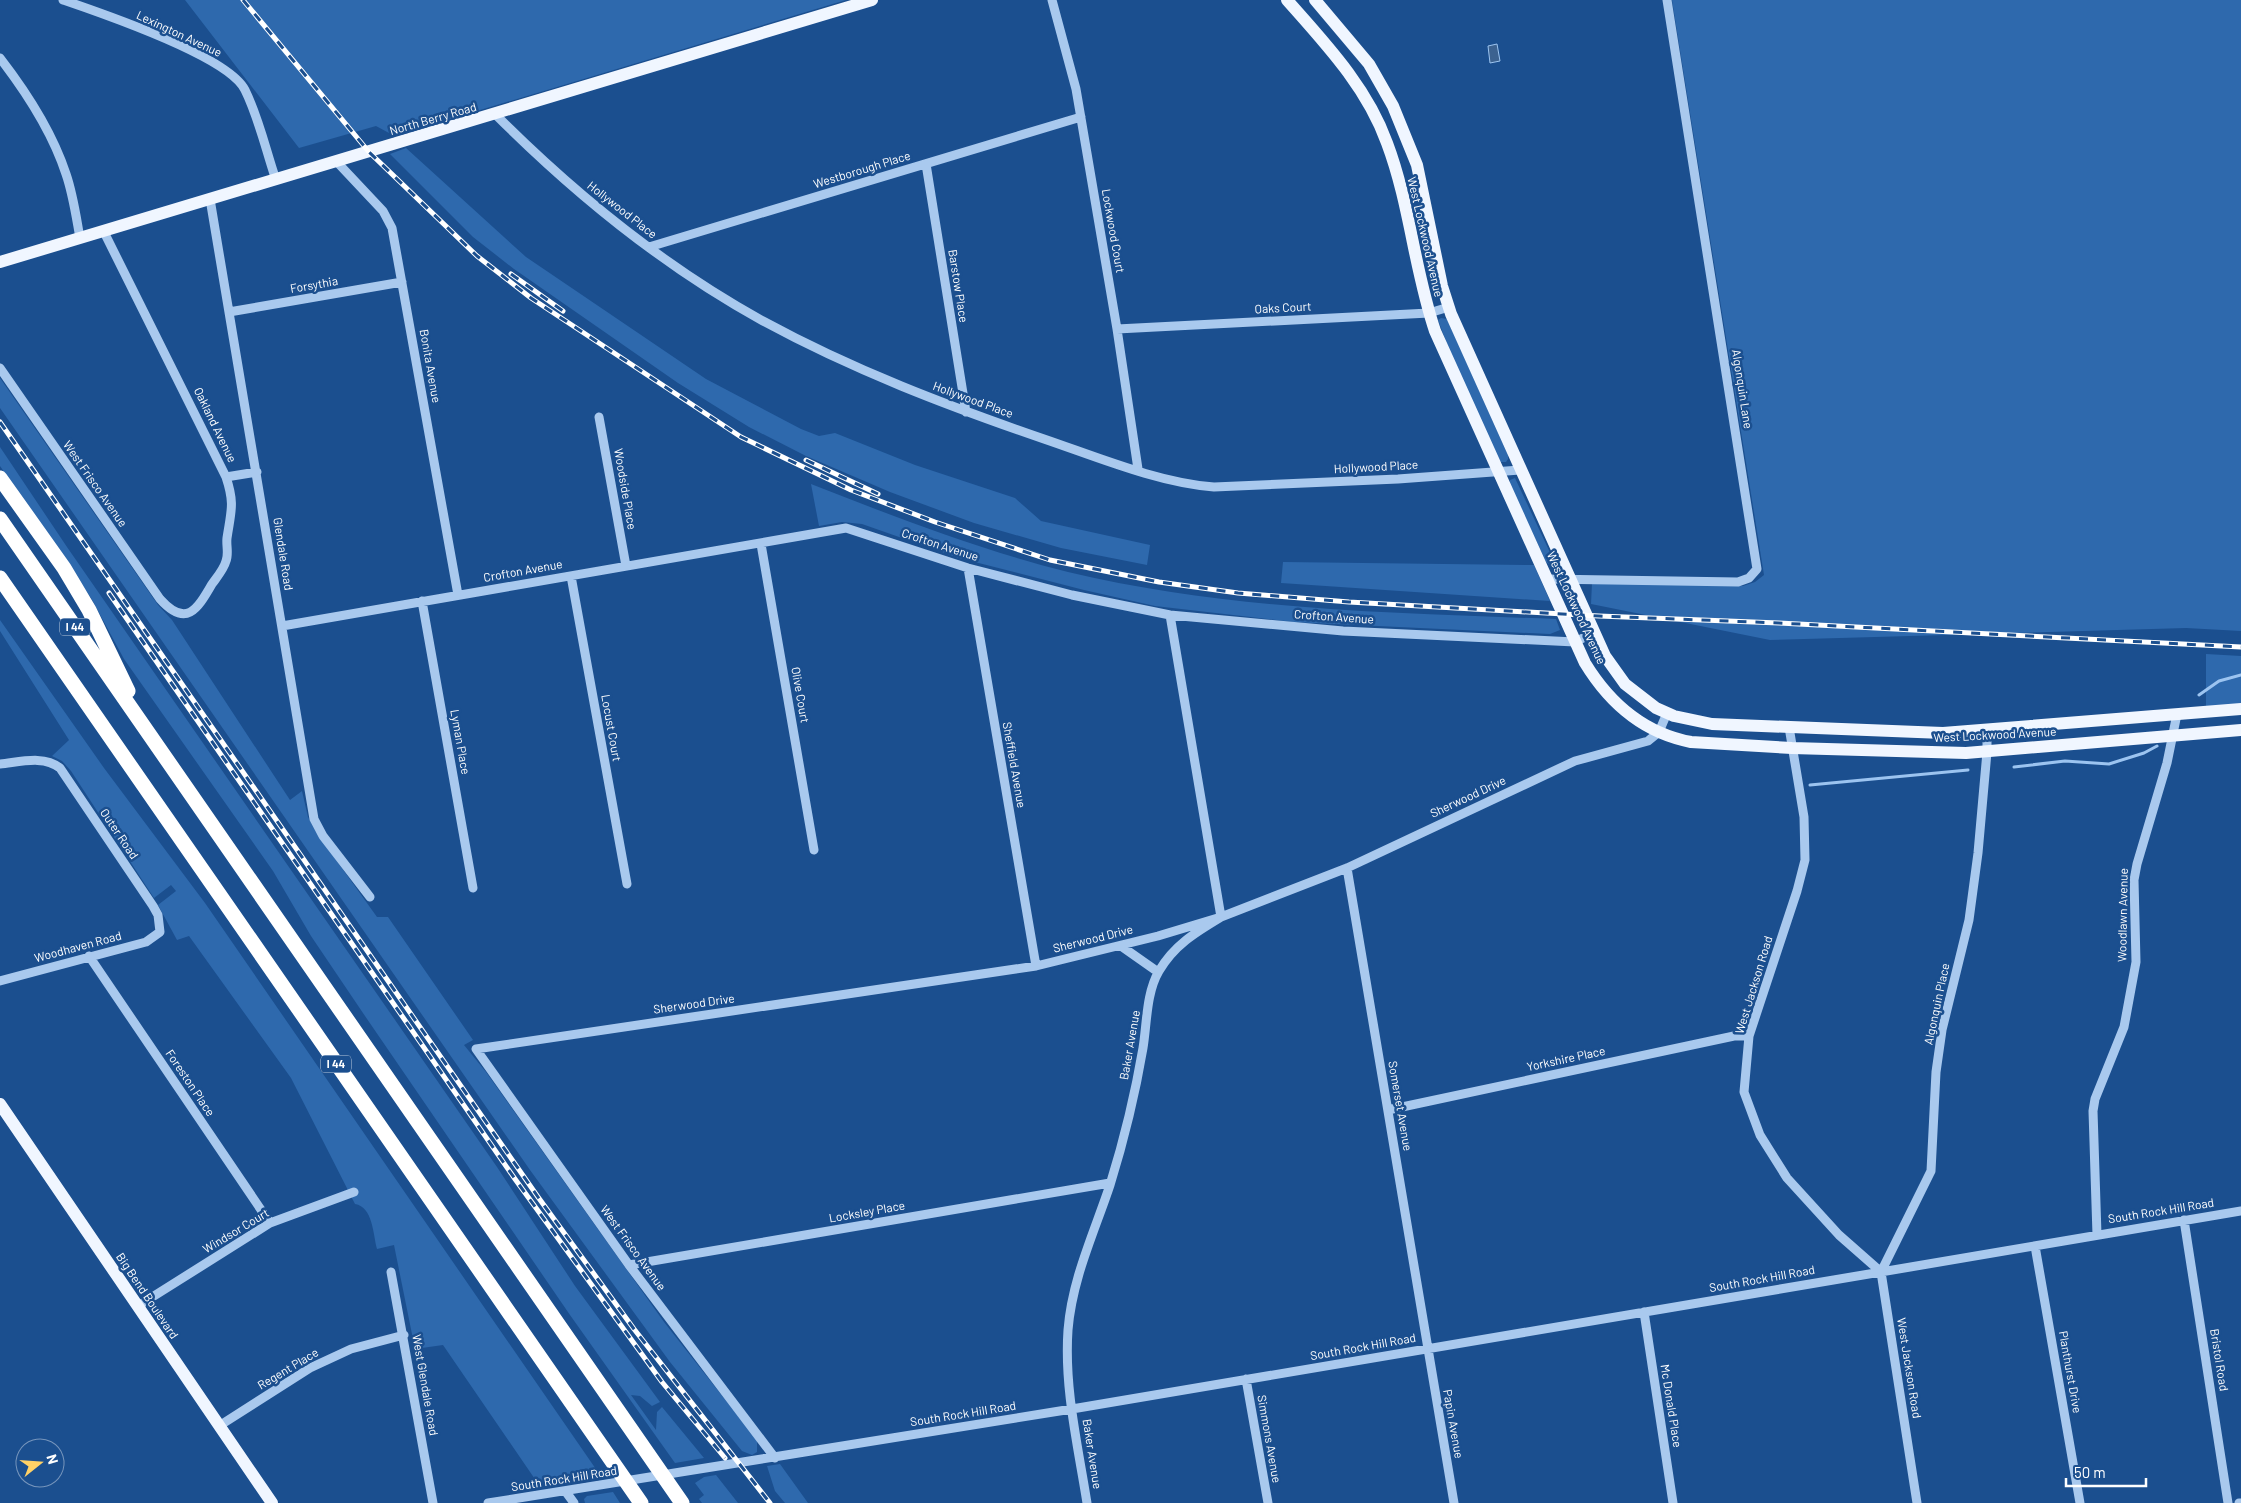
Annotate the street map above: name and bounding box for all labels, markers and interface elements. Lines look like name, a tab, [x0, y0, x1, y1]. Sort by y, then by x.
street label: Lexington Avenue	[135, 7, 224, 59]
street label: North Berry Road	[388, 99, 478, 137]
street label: Westborough Place	[812, 148, 912, 190]
street label: West Lockwood Avenue	[1405, 175, 1447, 298]
street label: Hollywood Place	[585, 178, 660, 241]
street label: Lockwood Court	[1100, 188, 1128, 274]
street label: Barstow Place	[946, 248, 972, 323]
street label: Forsythia	[289, 273, 339, 295]
street label: Oaks Court	[1254, 299, 1312, 315]
street label: Bonita Avenue	[418, 328, 444, 404]
street label: Algonquin Lane	[1730, 348, 1756, 430]
street label: Hollywood Place	[931, 378, 1015, 420]
street label: Oakland Avenue	[192, 385, 240, 464]
street label: West Frisco Avenue	[61, 438, 131, 529]
street label: Woodside Place	[612, 447, 640, 531]
street label: Hollywood Place	[1333, 457, 1419, 475]
street label: Glendale Road	[271, 516, 297, 591]
street label: Crofton Avenue	[900, 525, 981, 563]
street label: West Lockwood Avenue	[1545, 549, 1609, 666]
street label: Crofton Avenue	[482, 556, 563, 584]
street label: Crofton Avenue	[1294, 606, 1374, 626]
road number: I 44	[60, 618, 90, 636]
street label: Olive Court	[789, 666, 813, 724]
street label: Locust Court	[599, 693, 625, 762]
street label: Lyman Place	[448, 708, 474, 775]
street label: Sheffield Avenue	[1001, 721, 1029, 809]
street label: West Lockwood Avenue	[1933, 724, 2057, 744]
street label: Sherwood Drive	[1428, 772, 1508, 820]
street label: Outer Road	[98, 806, 142, 861]
street label: Woodlawn Avenue	[2114, 868, 2130, 962]
street label: Sherwood Drive	[1051, 921, 1134, 955]
street label: Woodhaven Road	[33, 928, 123, 964]
street label: West Jackson Road	[1731, 934, 1775, 1035]
street label: Algonquin Place	[1921, 962, 1952, 1046]
street label: Sherwood Drive	[652, 990, 735, 1016]
street label: Baker Avenue	[1116, 1009, 1142, 1081]
street label: Yorkshire Place	[1525, 1043, 1606, 1073]
street label: Foreston Place	[163, 1046, 218, 1118]
road number: I 44	[321, 1056, 351, 1072]
street label: Somerset Avenue	[1386, 1060, 1416, 1152]
street label: South Rock Hill Road	[2107, 1195, 2215, 1225]
street label: Locksley Place	[828, 1197, 906, 1225]
street label: West Frisco Avenue	[598, 1202, 669, 1293]
street label: Windsor Court	[200, 1205, 271, 1255]
street label: Big Bend Boulevard	[114, 1250, 182, 1341]
street label: South Rock Hill Road	[1708, 1262, 1816, 1294]
street label: West Jackson Road	[1895, 1316, 1925, 1419]
street label: Bristol Road	[2208, 1328, 2232, 1392]
street label: South Rock Hill Road	[1309, 1330, 1417, 1362]
street label: Planthurst Drive	[2057, 1330, 2085, 1414]
street label: West Glendale Road	[410, 1333, 442, 1436]
street label: Regent Place	[255, 1345, 320, 1392]
street label: Mc Donald Place	[1658, 1363, 1685, 1448]
street label: Papin Avenue	[1441, 1388, 1467, 1459]
street label: Simmons Avenue	[1255, 1394, 1285, 1484]
street label: South Rock Hill Road	[909, 1398, 1017, 1428]
street label: Baker Avenue	[1081, 1418, 1105, 1490]
north arrow	[15, 1438, 65, 1488]
text: N	[43, 1452, 62, 1466]
scale bar	[2066, 1456, 2146, 1488]
street label: South Rock Hill Road	[510, 1463, 618, 1493]
text: 50 m	[2074, 1463, 2106, 1481]

